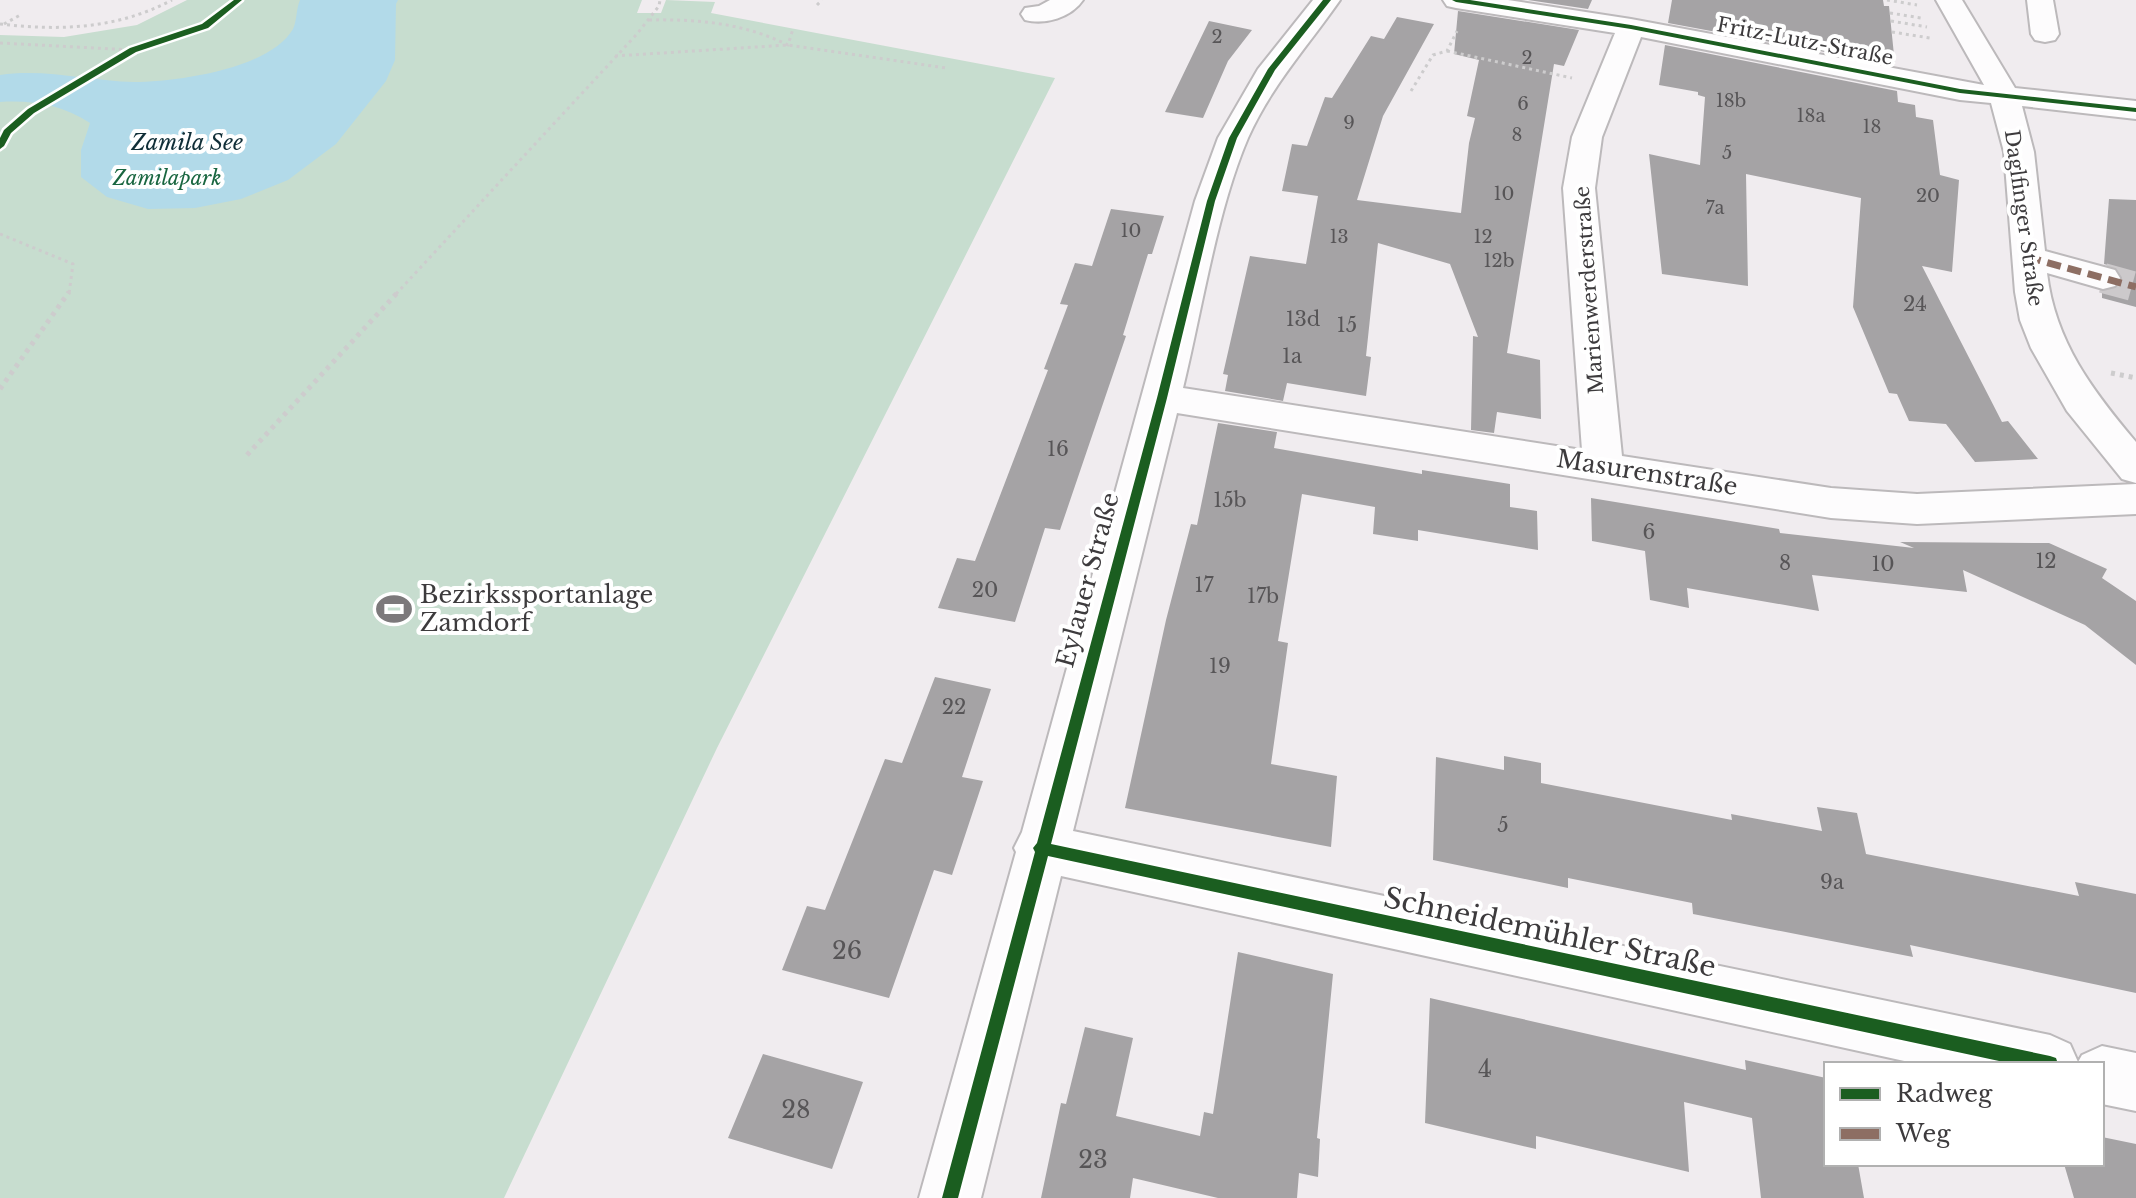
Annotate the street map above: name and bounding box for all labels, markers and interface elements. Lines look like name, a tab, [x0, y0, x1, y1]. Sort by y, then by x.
street label: Fritz-Lutz-Straße	[1715, 12, 1895, 70]
house number: 2	[1211, 26, 1223, 48]
house number: 2	[1521, 47, 1533, 69]
house number: 18b	[1716, 90, 1746, 112]
house number: 6	[1517, 93, 1529, 115]
house number: 18a	[1797, 105, 1825, 127]
house number: 9	[1343, 112, 1355, 134]
house number: 18	[1863, 116, 1881, 138]
house number: 8	[1512, 124, 1522, 146]
street label: Daglfinger Straße	[2000, 128, 2048, 308]
water label: Zamila See	[130, 129, 243, 156]
house number: 5	[1722, 142, 1732, 164]
park label: Zamilapark	[112, 166, 221, 190]
house number: 10	[1494, 183, 1514, 205]
street label: Marienwerderstraße	[1570, 185, 1608, 395]
house number: 20	[1916, 185, 1940, 207]
house number: 7a	[1705, 197, 1725, 219]
house number: 10	[1121, 220, 1141, 242]
house number: 13	[1329, 226, 1349, 248]
house number: 12	[1473, 226, 1493, 248]
house number: 12b	[1484, 250, 1514, 272]
house number: 24	[1903, 292, 1927, 316]
house number: 13d	[1286, 307, 1320, 331]
house number: 15	[1337, 313, 1357, 337]
house number: 1a	[1282, 344, 1303, 368]
house number: 16	[1047, 437, 1069, 461]
street label: Masurenstraße	[1555, 444, 1740, 501]
house number: 15b	[1213, 488, 1247, 512]
street label: Eylauer Straße	[1050, 489, 1125, 671]
house number: 6	[1643, 520, 1655, 544]
house number: 12	[2035, 549, 2057, 573]
house number: 8	[1779, 551, 1791, 575]
house number: 10	[1871, 552, 1895, 576]
house number: 17	[1195, 573, 1214, 597]
house number: 20	[972, 578, 998, 602]
place label: Bezirkssportanlage Zamdorf	[420, 580, 653, 637]
house number: 17b	[1247, 584, 1279, 608]
sports icon: Bezirkssportanlage Zamdorf	[375, 590, 413, 628]
house number: 19	[1209, 654, 1231, 678]
house number: 22	[942, 695, 966, 719]
house number: 5	[1497, 813, 1509, 837]
house number: 9a	[1820, 870, 1845, 894]
street label: Schneidemühler Straße	[1381, 880, 1719, 985]
house number: 26	[832, 936, 862, 965]
house number: 4	[1478, 1054, 1492, 1083]
legend	[1824, 1062, 2104, 1166]
text: Radweg	[1896, 1079, 1993, 1108]
house number: 28	[781, 1095, 811, 1124]
text: Weg	[1895, 1119, 1951, 1148]
house number: 23	[1078, 1145, 1108, 1174]

